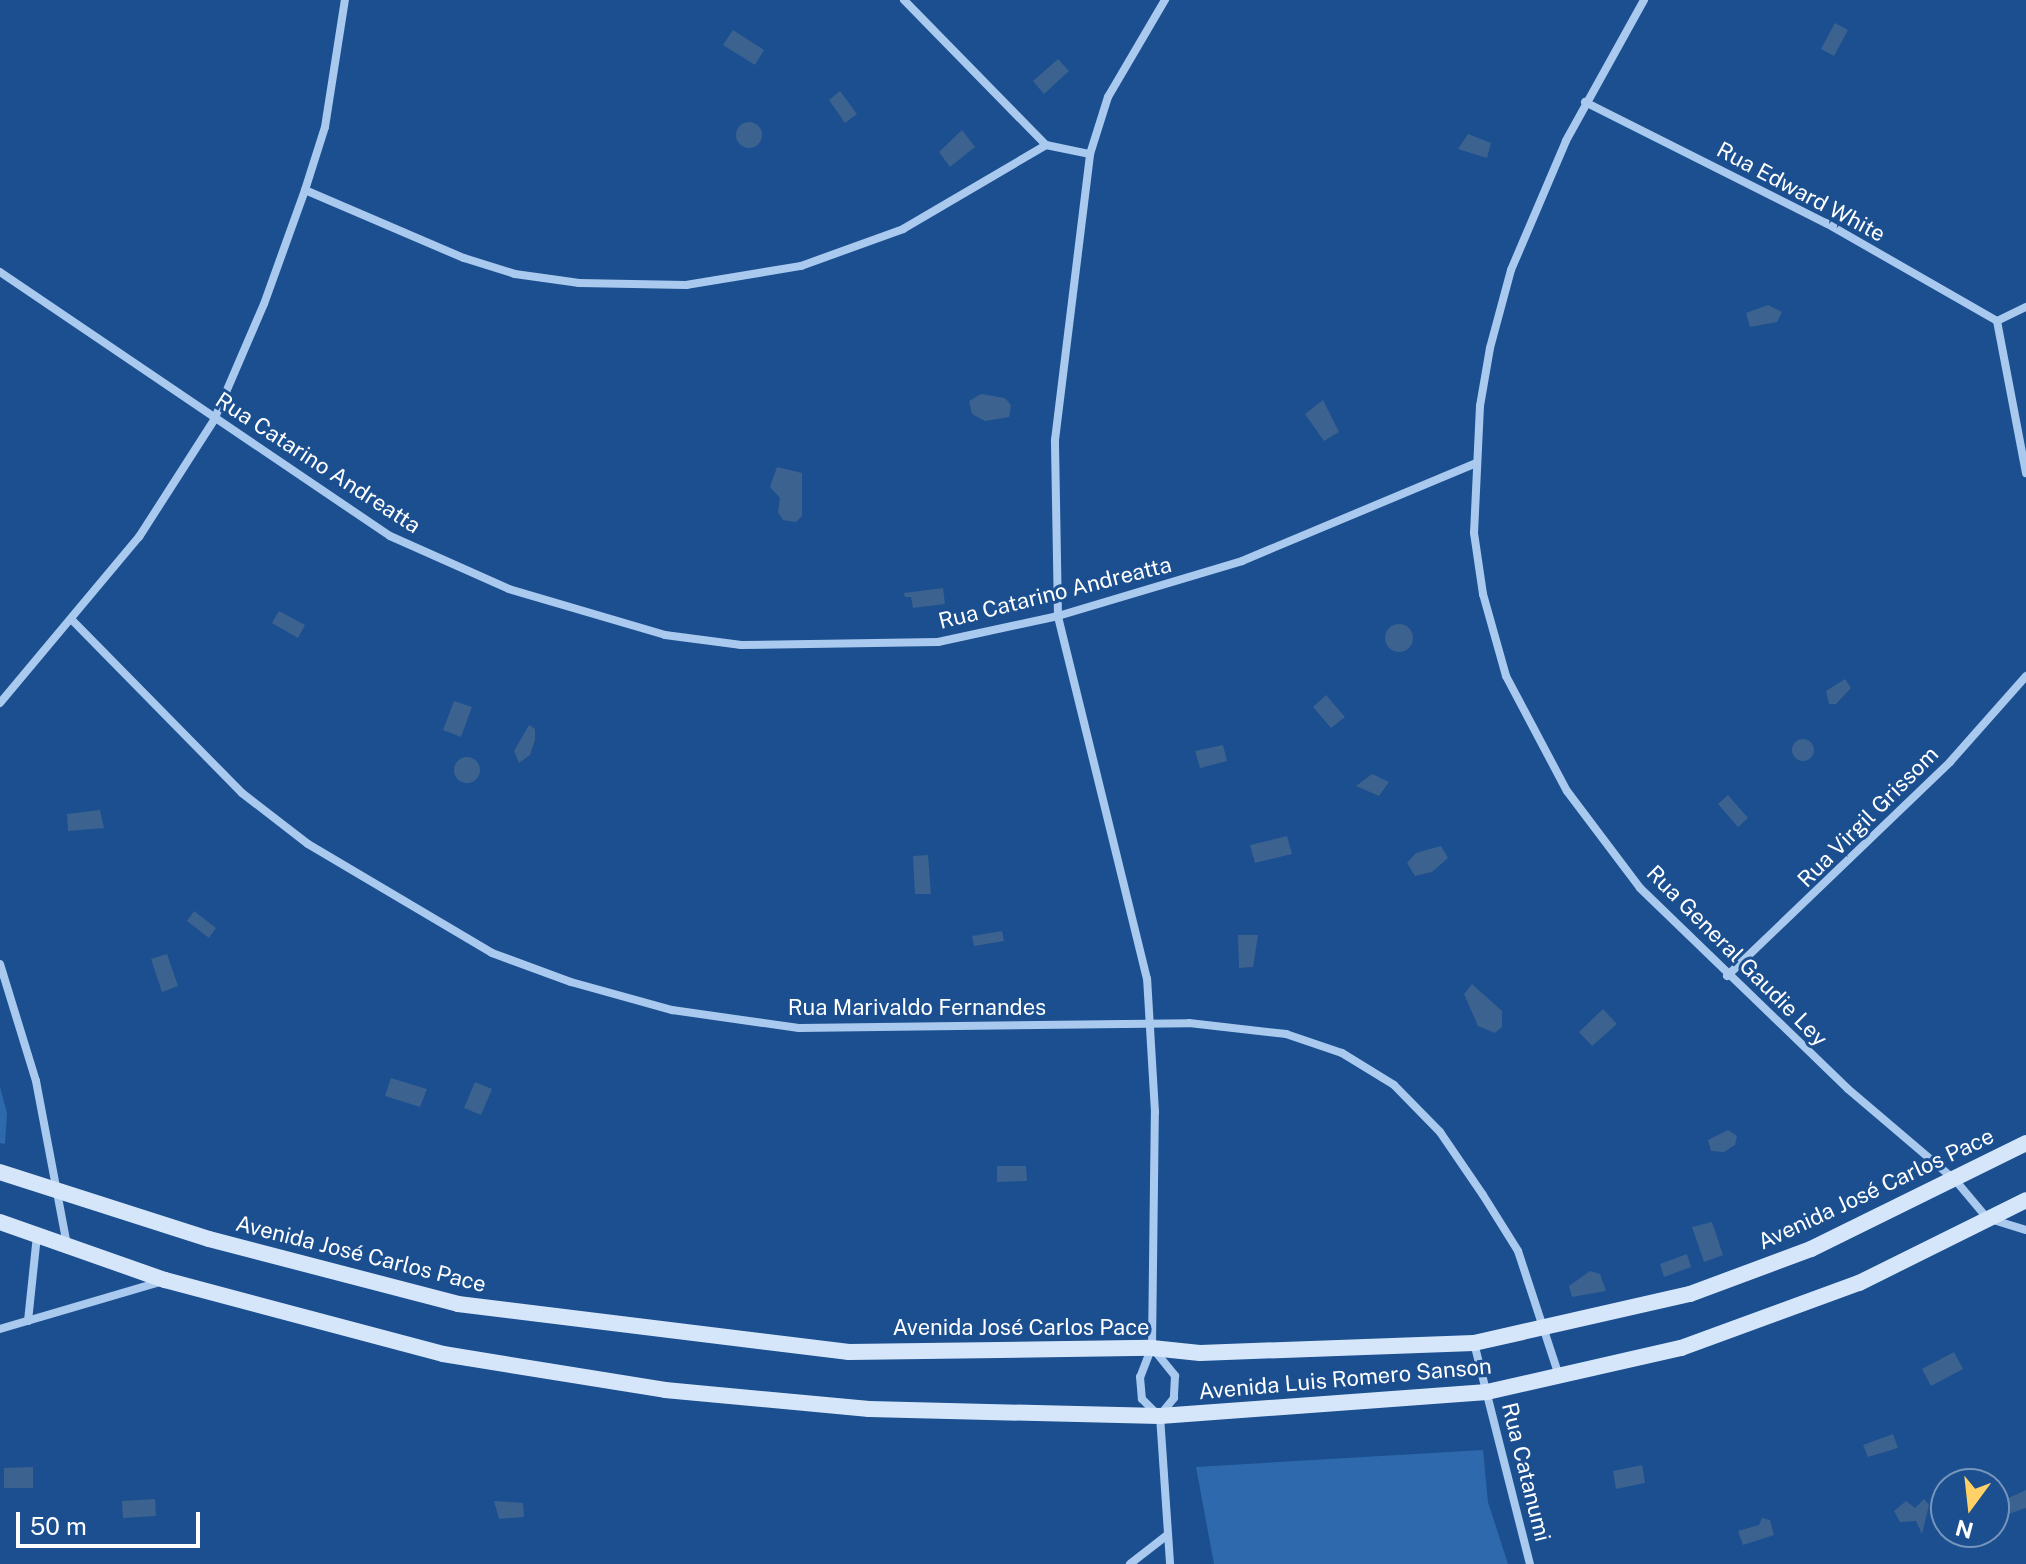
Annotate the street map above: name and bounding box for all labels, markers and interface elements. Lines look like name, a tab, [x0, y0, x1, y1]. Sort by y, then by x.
street label: Rua Edward White	[1712, 136, 1890, 248]
street label: Rua Catarino Andreatta	[211, 387, 425, 539]
street label: Rua Catarino Andreatta	[936, 551, 1174, 635]
street label: Rua Virgil Grissom	[1792, 741, 1944, 893]
street label: Rua General Gaudie Ley	[1641, 860, 1833, 1052]
street label: Rua Marivaldo Fernandes	[788, 995, 1046, 1021]
street label: Avenida José Carlos Pace	[1754, 1123, 1998, 1255]
street label: Avenida José Carlos Pace	[233, 1210, 489, 1298]
street label: Avenida José Carlos Pace	[892, 1315, 1150, 1341]
street label: Avenida Luis Romero Sanson	[1197, 1353, 1493, 1405]
street label: Rua Catanumi	[1496, 1400, 1556, 1544]
north arrow	[1930, 1468, 2010, 1548]
scale bar	[20, 1496, 204, 1546]
text: 50 m	[30, 1512, 87, 1540]
text: N	[1953, 1514, 1976, 1544]

